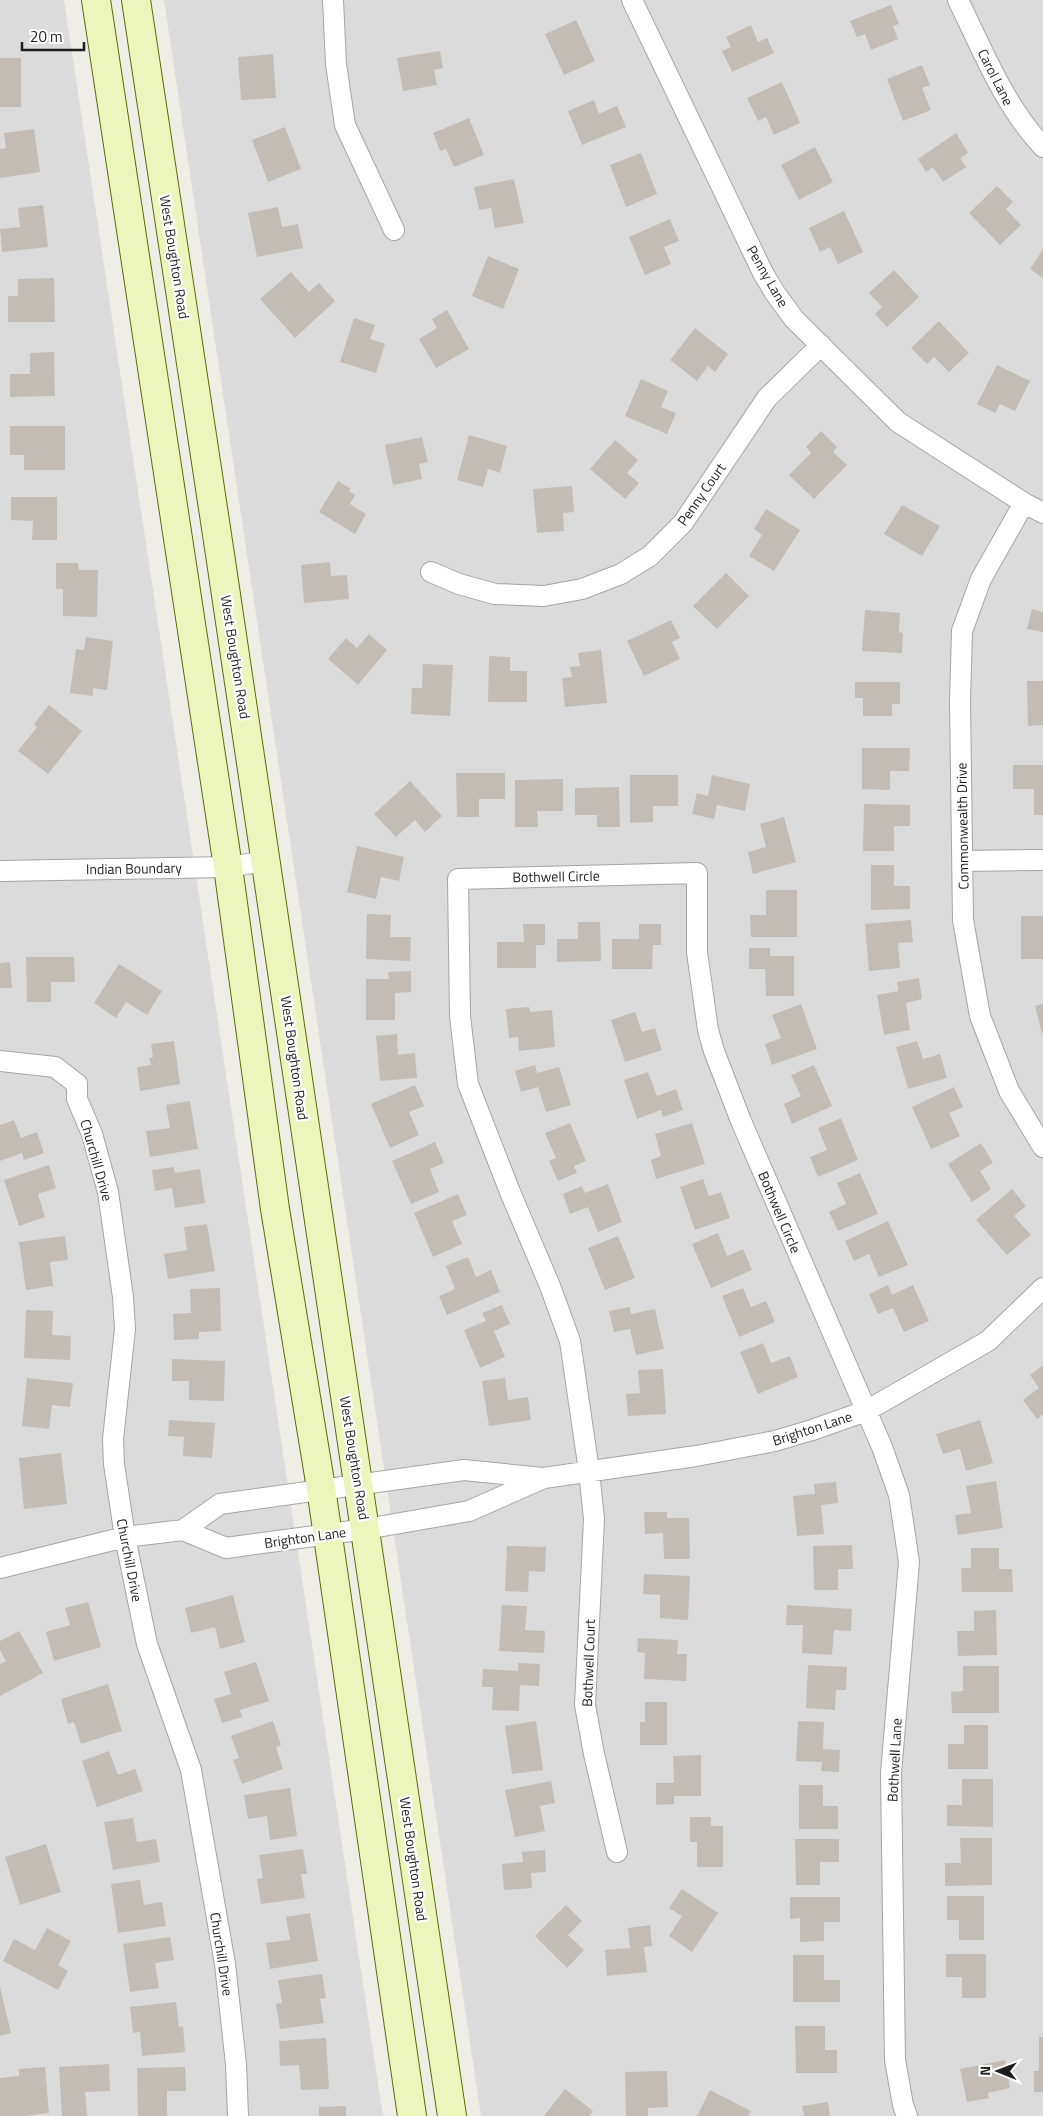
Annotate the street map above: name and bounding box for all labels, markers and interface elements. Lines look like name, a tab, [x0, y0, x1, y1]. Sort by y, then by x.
scale bar	[22, 20, 85, 52]
text: 20 m	[30, 25, 63, 48]
street label: Carol Lane	[973, 45, 1019, 109]
street label: West Boughton Road	[155, 194, 195, 320]
street label: Penny Lane	[742, 241, 794, 311]
street label: Penny Court	[672, 458, 730, 530]
street label: West Boughton Road	[216, 594, 256, 720]
street label: Commonwealth Drive	[950, 762, 974, 890]
street label: Indian Boundary	[86, 857, 182, 879]
street label: Bothwell Circle	[512, 865, 600, 887]
street label: West Boughton Road	[276, 995, 314, 1121]
street label: Churchill Drive	[75, 1117, 119, 1203]
street label: Bothwell Circle	[753, 1168, 807, 1256]
street label: West Boughton Road	[335, 1395, 375, 1521]
street label: Brighton Lane	[770, 1405, 854, 1451]
street label: Churchill Drive	[112, 1517, 148, 1603]
street label: Brighton Lane	[263, 1521, 347, 1553]
street label: Bothwell Court	[576, 1619, 600, 1707]
street label: Bothwell Lane	[881, 1718, 907, 1802]
street label: West Boughton Road	[395, 1796, 433, 1922]
street label: Churchill Drive	[205, 1911, 239, 1997]
north arrow	[973, 2046, 1023, 2096]
text: N	[974, 2066, 995, 2076]

